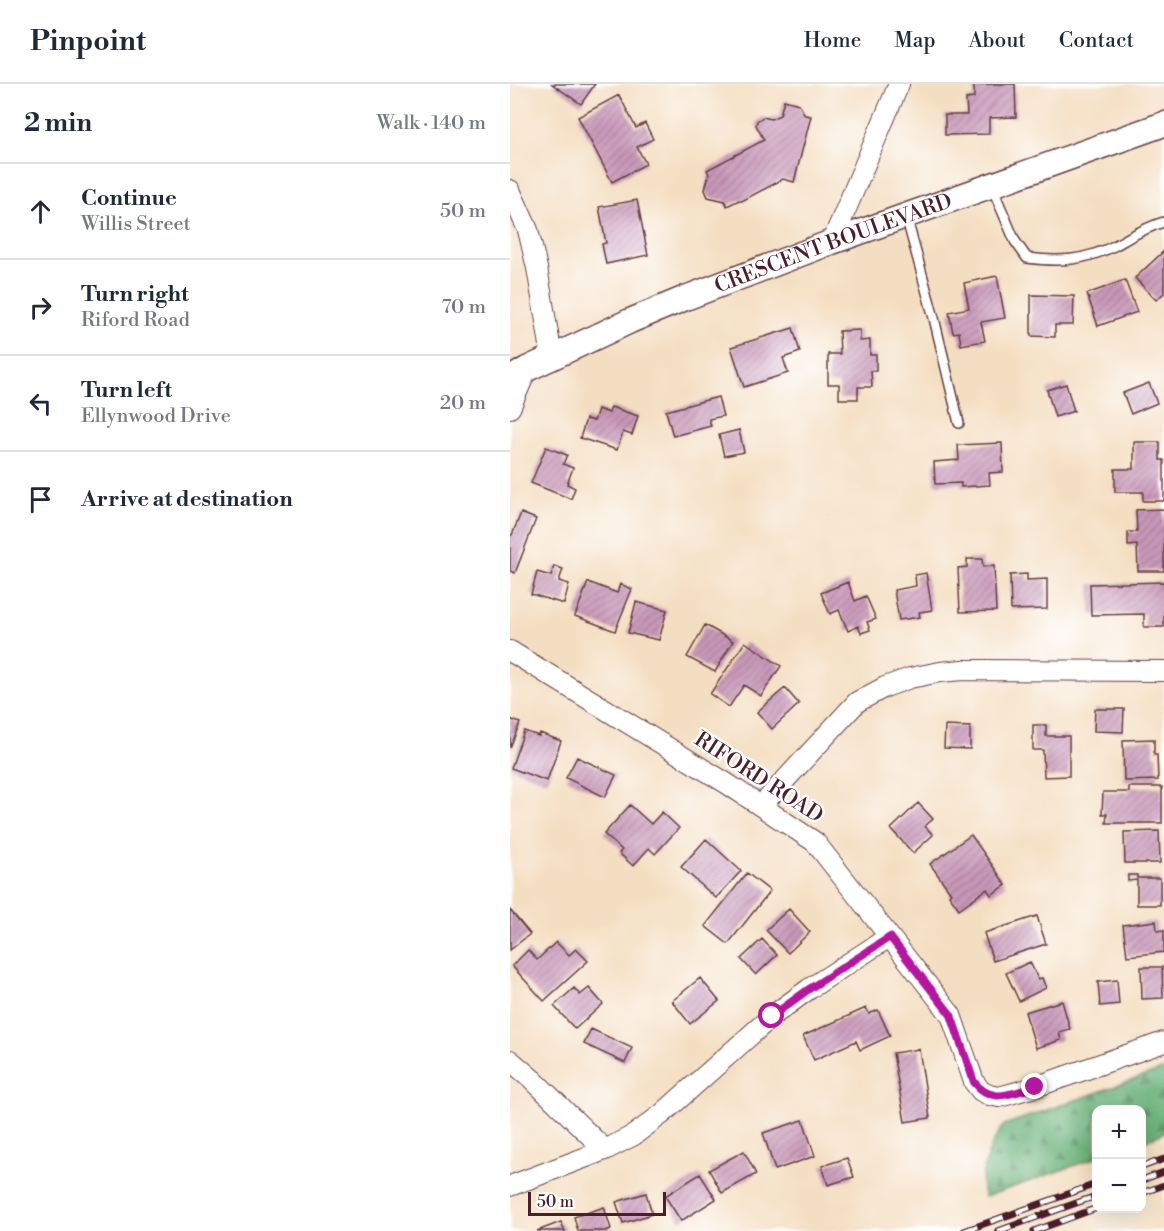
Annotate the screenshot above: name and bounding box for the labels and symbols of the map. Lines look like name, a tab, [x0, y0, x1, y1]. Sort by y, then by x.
street label: CRESCENT BOULEVARD	[711, 188, 956, 300]
street label: RIFORD ROAD	[689, 727, 828, 829]
route start	[758, 1002, 784, 1028]
route end	[1021, 1073, 1047, 1099]
scale bar	[528, 1189, 666, 1216]

